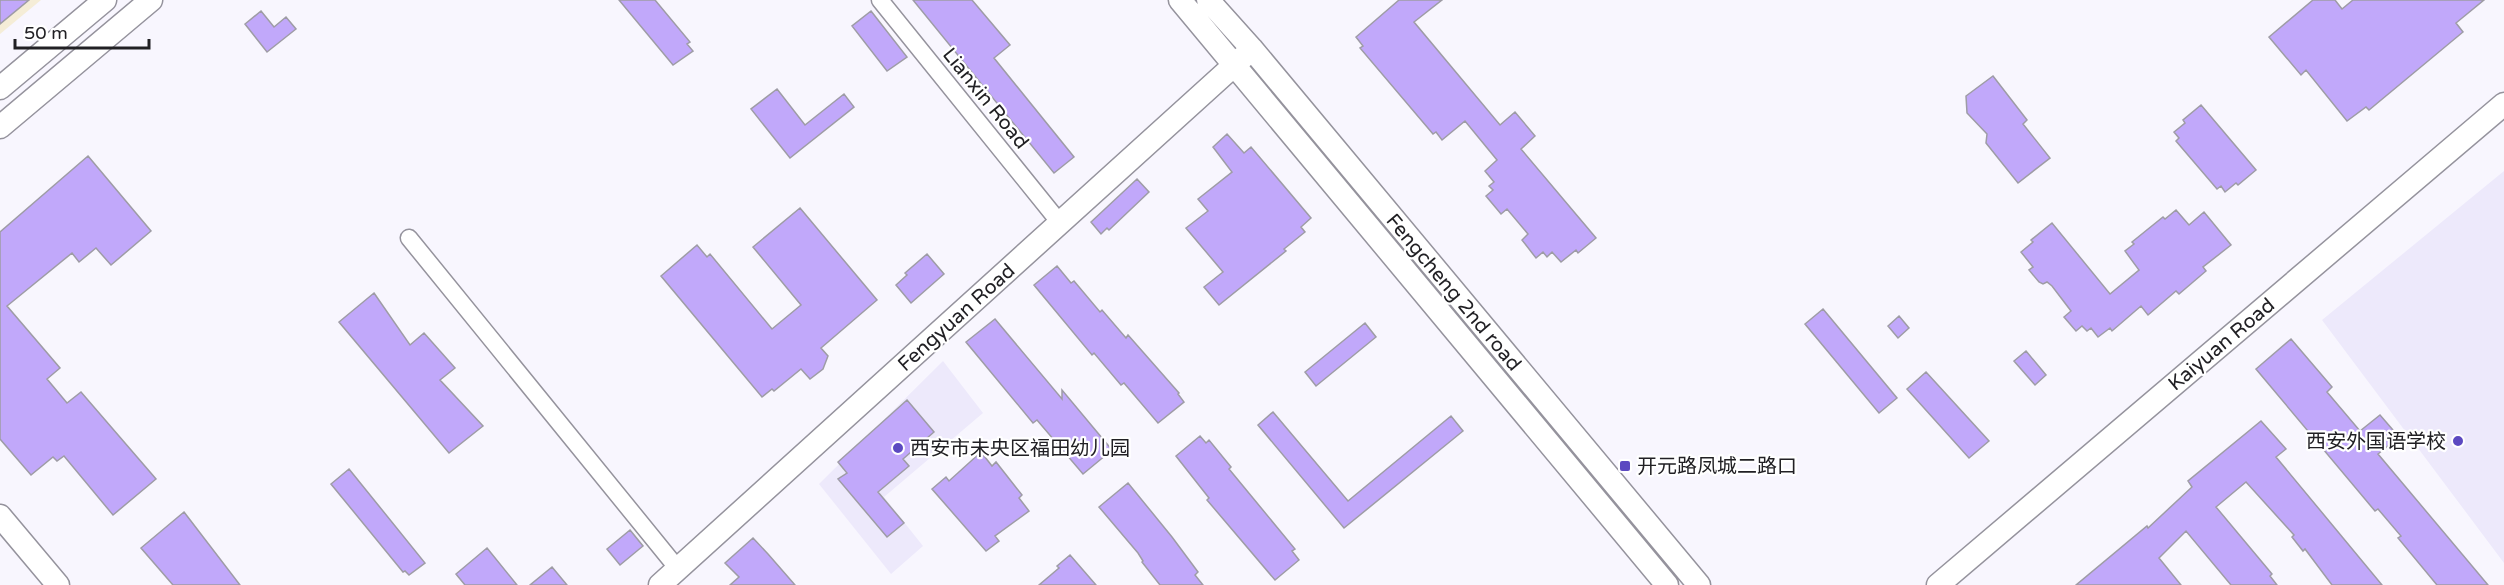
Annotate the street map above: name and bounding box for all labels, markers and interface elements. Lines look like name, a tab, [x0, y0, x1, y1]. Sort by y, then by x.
scale bar	[15, 12, 148, 50]
text: 50 m	[24, 22, 68, 44]
street label: Lianxin Road	[937, 43, 1033, 154]
street label: Fengcheng 2nd road	[1381, 209, 1526, 376]
street label: Fengyuan Road	[893, 259, 1020, 377]
street label: Kaiyuan Road	[2164, 293, 2280, 396]
place label: 西安外国语学校	[2306, 430, 2446, 454]
marker: 西安外国语学校	[2451, 434, 2465, 448]
place label: 西安市未央区福田幼儿园	[910, 437, 1130, 461]
marker: 西安市未央区福田幼儿园	[891, 441, 905, 455]
place label: 开元路凤城二路口	[1637, 455, 1797, 479]
marker: 开元路凤城二路口	[1618, 459, 1632, 473]

